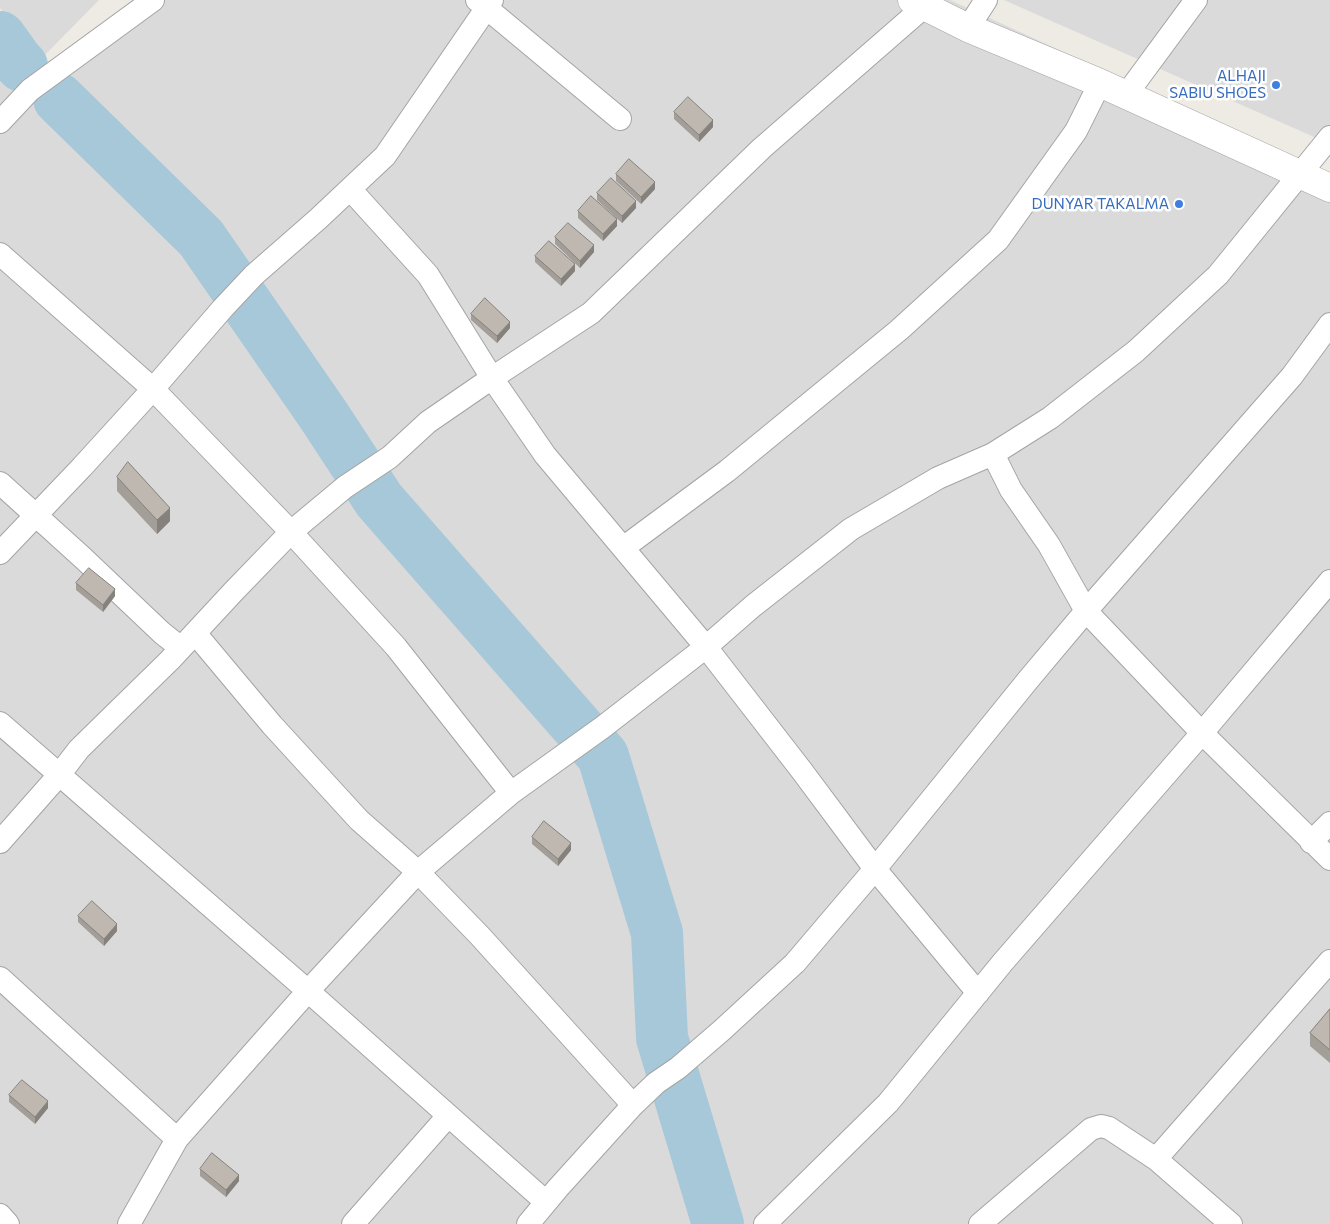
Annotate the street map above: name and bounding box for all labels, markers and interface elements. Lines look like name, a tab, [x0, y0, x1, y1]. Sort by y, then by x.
place label: ALHAJI SABIU SHOES	[1169, 67, 1266, 102]
marker: ALHAJI SABIU SHOES	[1270, 79, 1282, 91]
place label: DUNYAR TAKALMA	[1032, 195, 1169, 213]
marker: DUNYAR TAKALMA	[1173, 198, 1185, 210]

